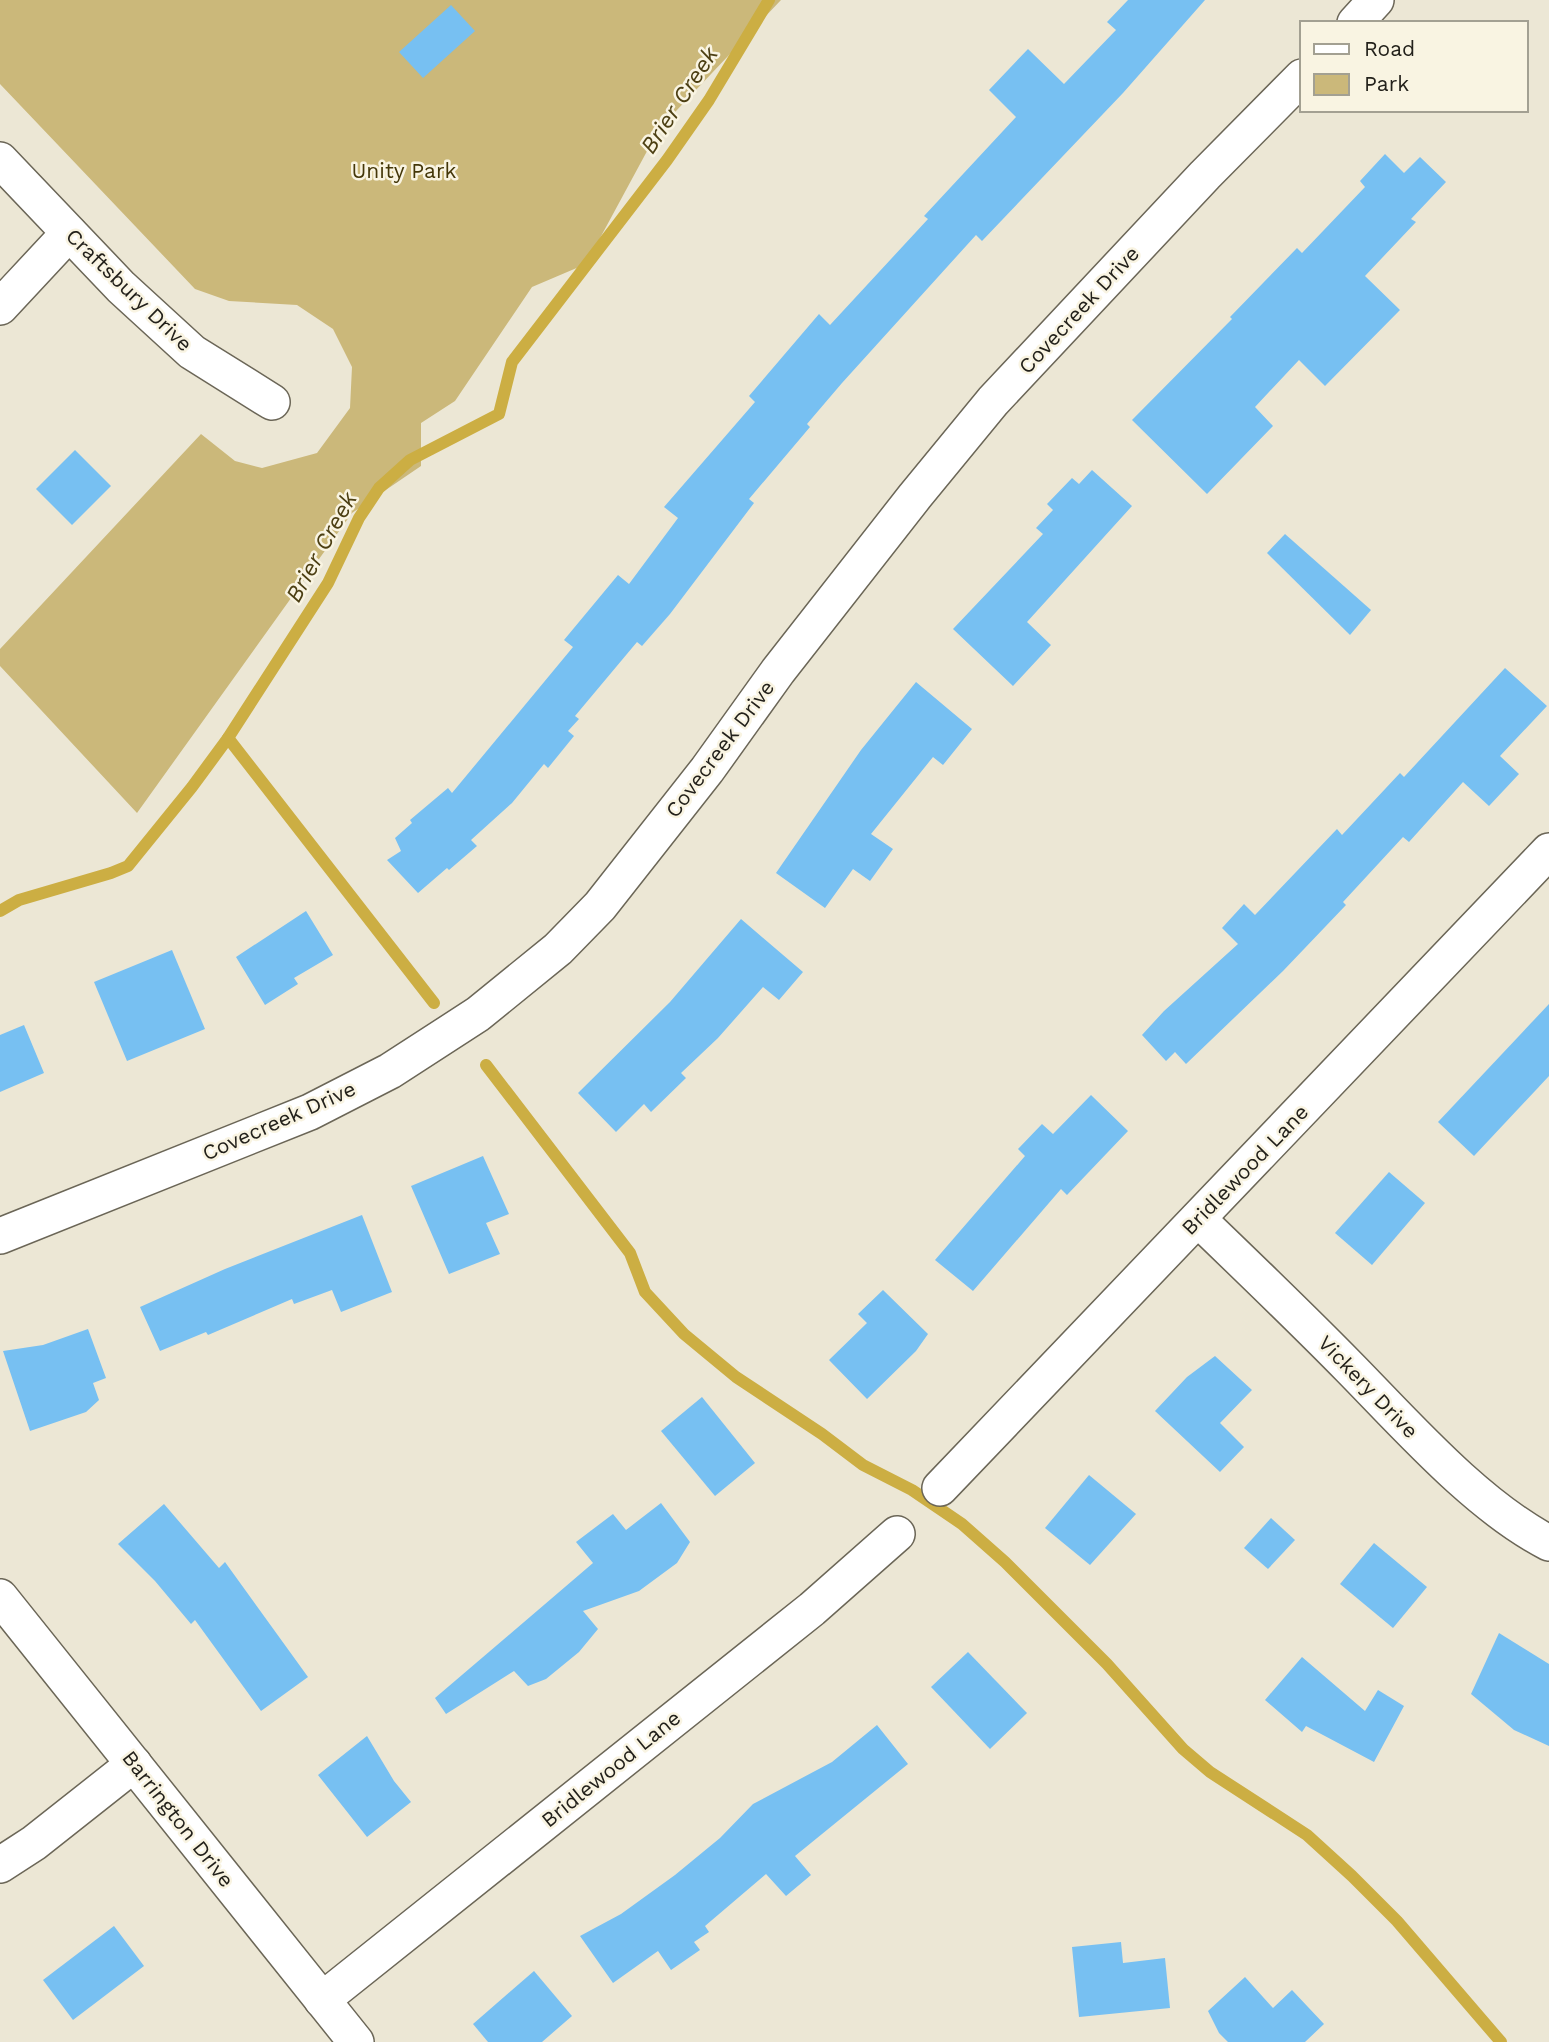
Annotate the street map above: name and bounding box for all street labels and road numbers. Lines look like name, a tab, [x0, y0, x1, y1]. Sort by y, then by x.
street label: Craftsbury Drive	[61, 223, 198, 356]
street label: Covecreek Drive	[1013, 241, 1144, 379]
street label: Covecreek Drive	[660, 675, 779, 822]
street label: Covecreek Drive	[198, 1076, 359, 1166]
street label: Bridlewood Lane	[1176, 1099, 1313, 1240]
street label: Vickery Drive	[1313, 1330, 1424, 1443]
street label: Bridlewood Lane	[536, 1705, 685, 1832]
street label: Barrington Drive	[117, 1745, 239, 1892]

